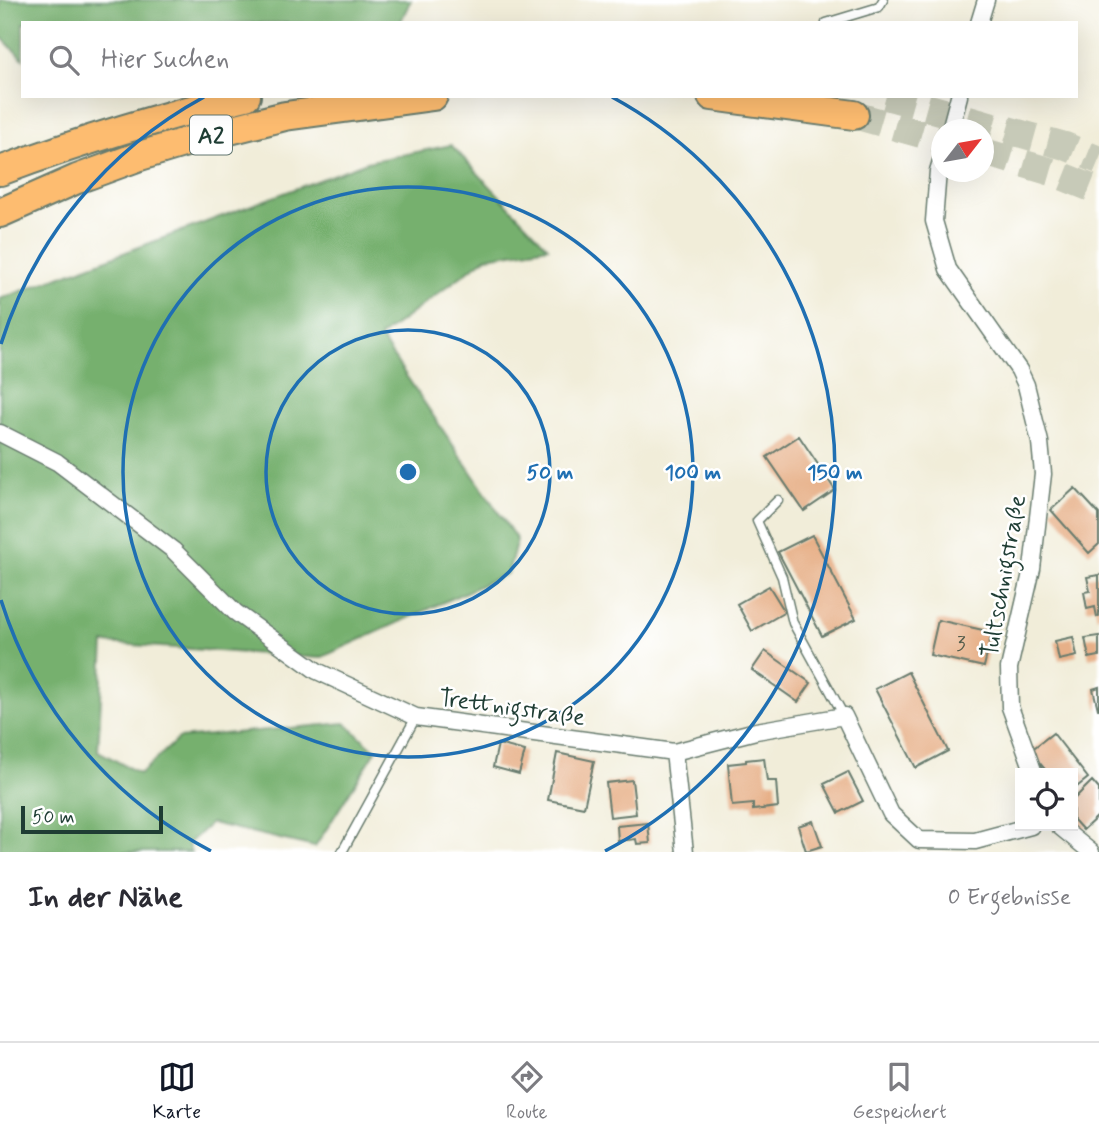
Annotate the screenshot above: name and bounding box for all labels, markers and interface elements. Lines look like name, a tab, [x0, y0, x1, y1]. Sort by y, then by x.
search box	[21, 21, 1078, 98]
icon: search	[45, 41, 83, 79]
text: Hier suchen	[101, 43, 229, 77]
road number: A2	[190, 116, 232, 154]
north arrow	[931, 119, 994, 182]
text: 50 m	[527, 459, 574, 487]
text: 100 m	[665, 459, 721, 487]
text: 150 m	[807, 459, 863, 487]
centre of rings	[396, 460, 420, 484]
street label: Tultschnigstraße	[975, 492, 1037, 661]
house number: 3	[956, 630, 966, 658]
street label: Trettnigstraße	[436, 683, 587, 737]
map controls	[1015, 768, 1078, 831]
button: locate	[1015, 768, 1078, 831]
scale bar	[21, 803, 163, 835]
text: 50 m	[32, 805, 75, 830]
text: In der Nähe	[28, 878, 183, 917]
text: 0 Ergebnisse	[948, 883, 1071, 913]
tab: Karte	[152, 1058, 201, 1125]
tab: Route	[506, 1058, 547, 1125]
tab: Gespeichert	[852, 1058, 947, 1125]

